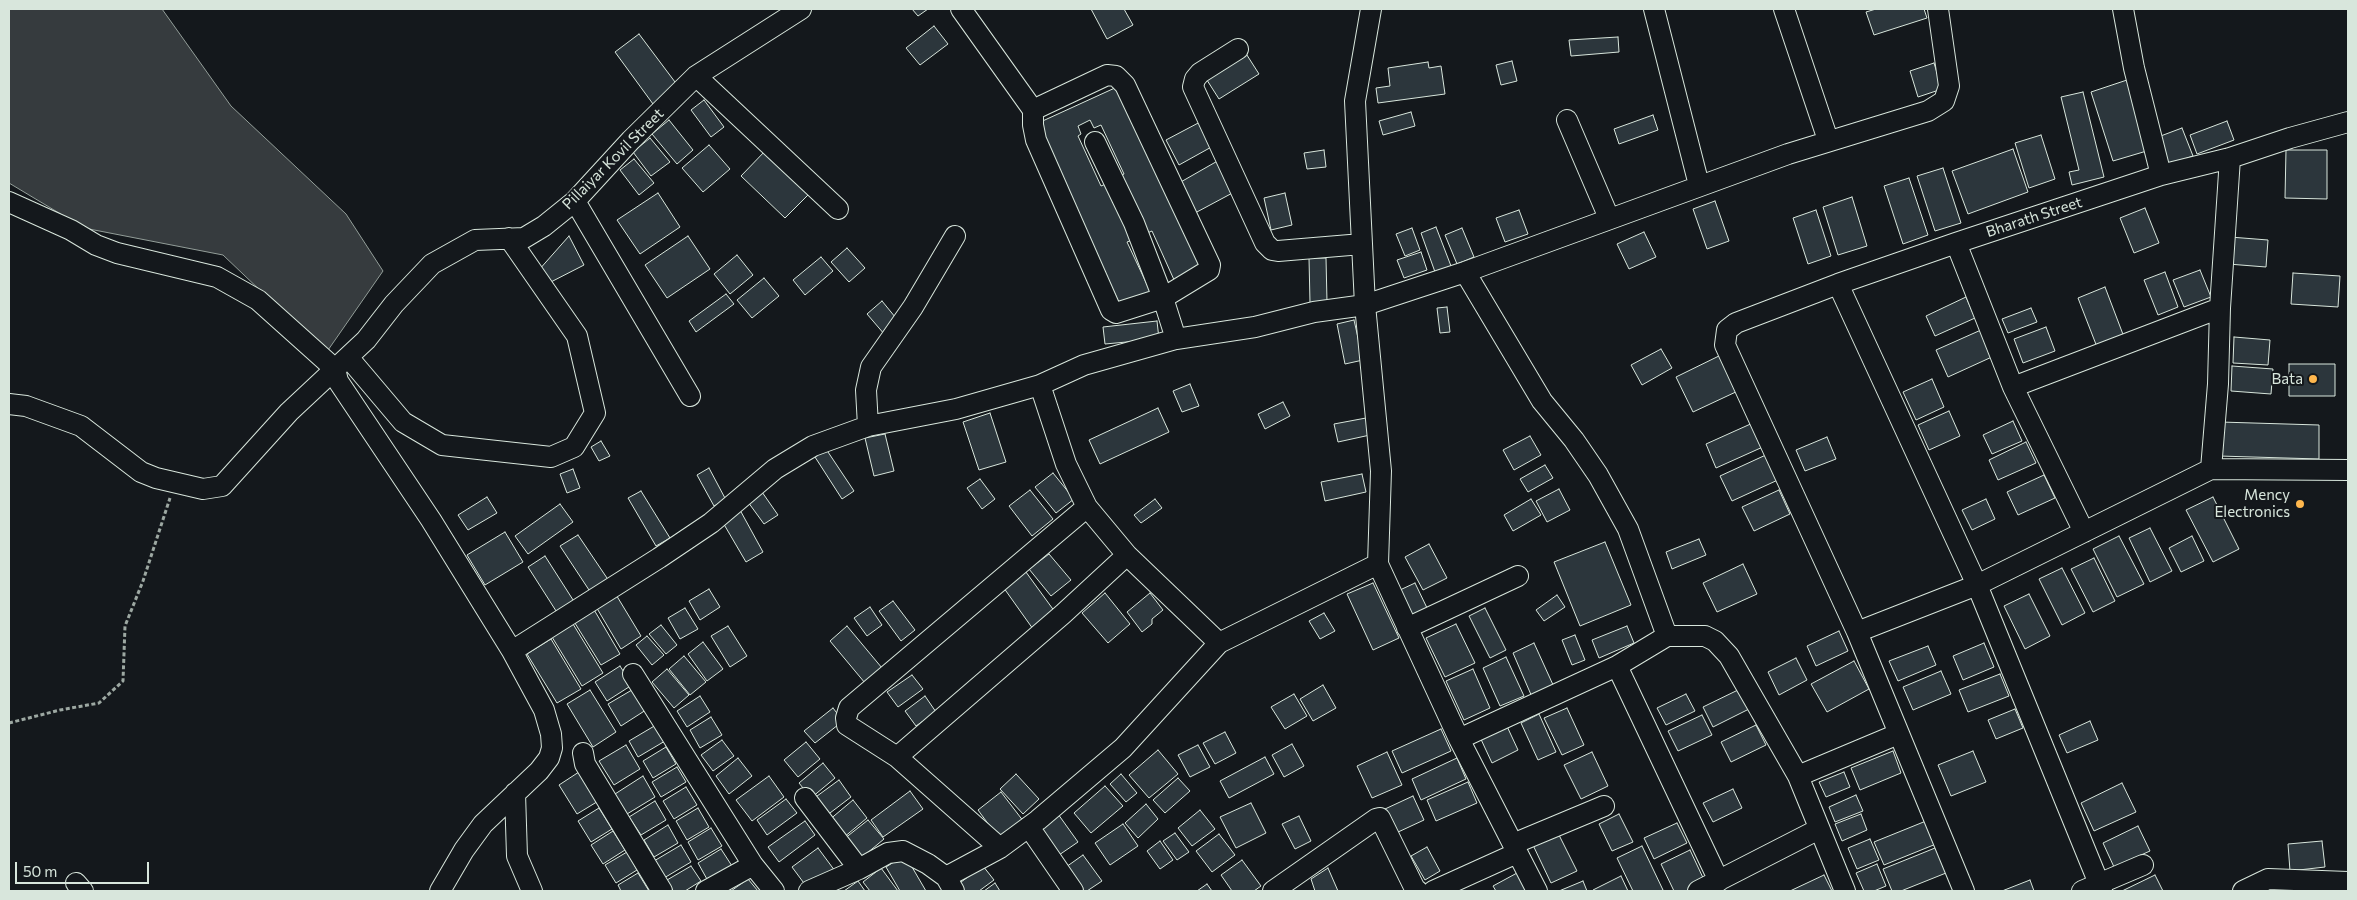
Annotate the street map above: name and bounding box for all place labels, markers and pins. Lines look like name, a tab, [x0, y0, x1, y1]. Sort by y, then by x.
place label: Bata	[2271, 370, 2303, 388]
marker: Bata	[2307, 373, 2319, 385]
place label: Mency Electronics	[2214, 486, 2290, 521]
marker: Mency Electronics	[2294, 498, 2306, 510]

